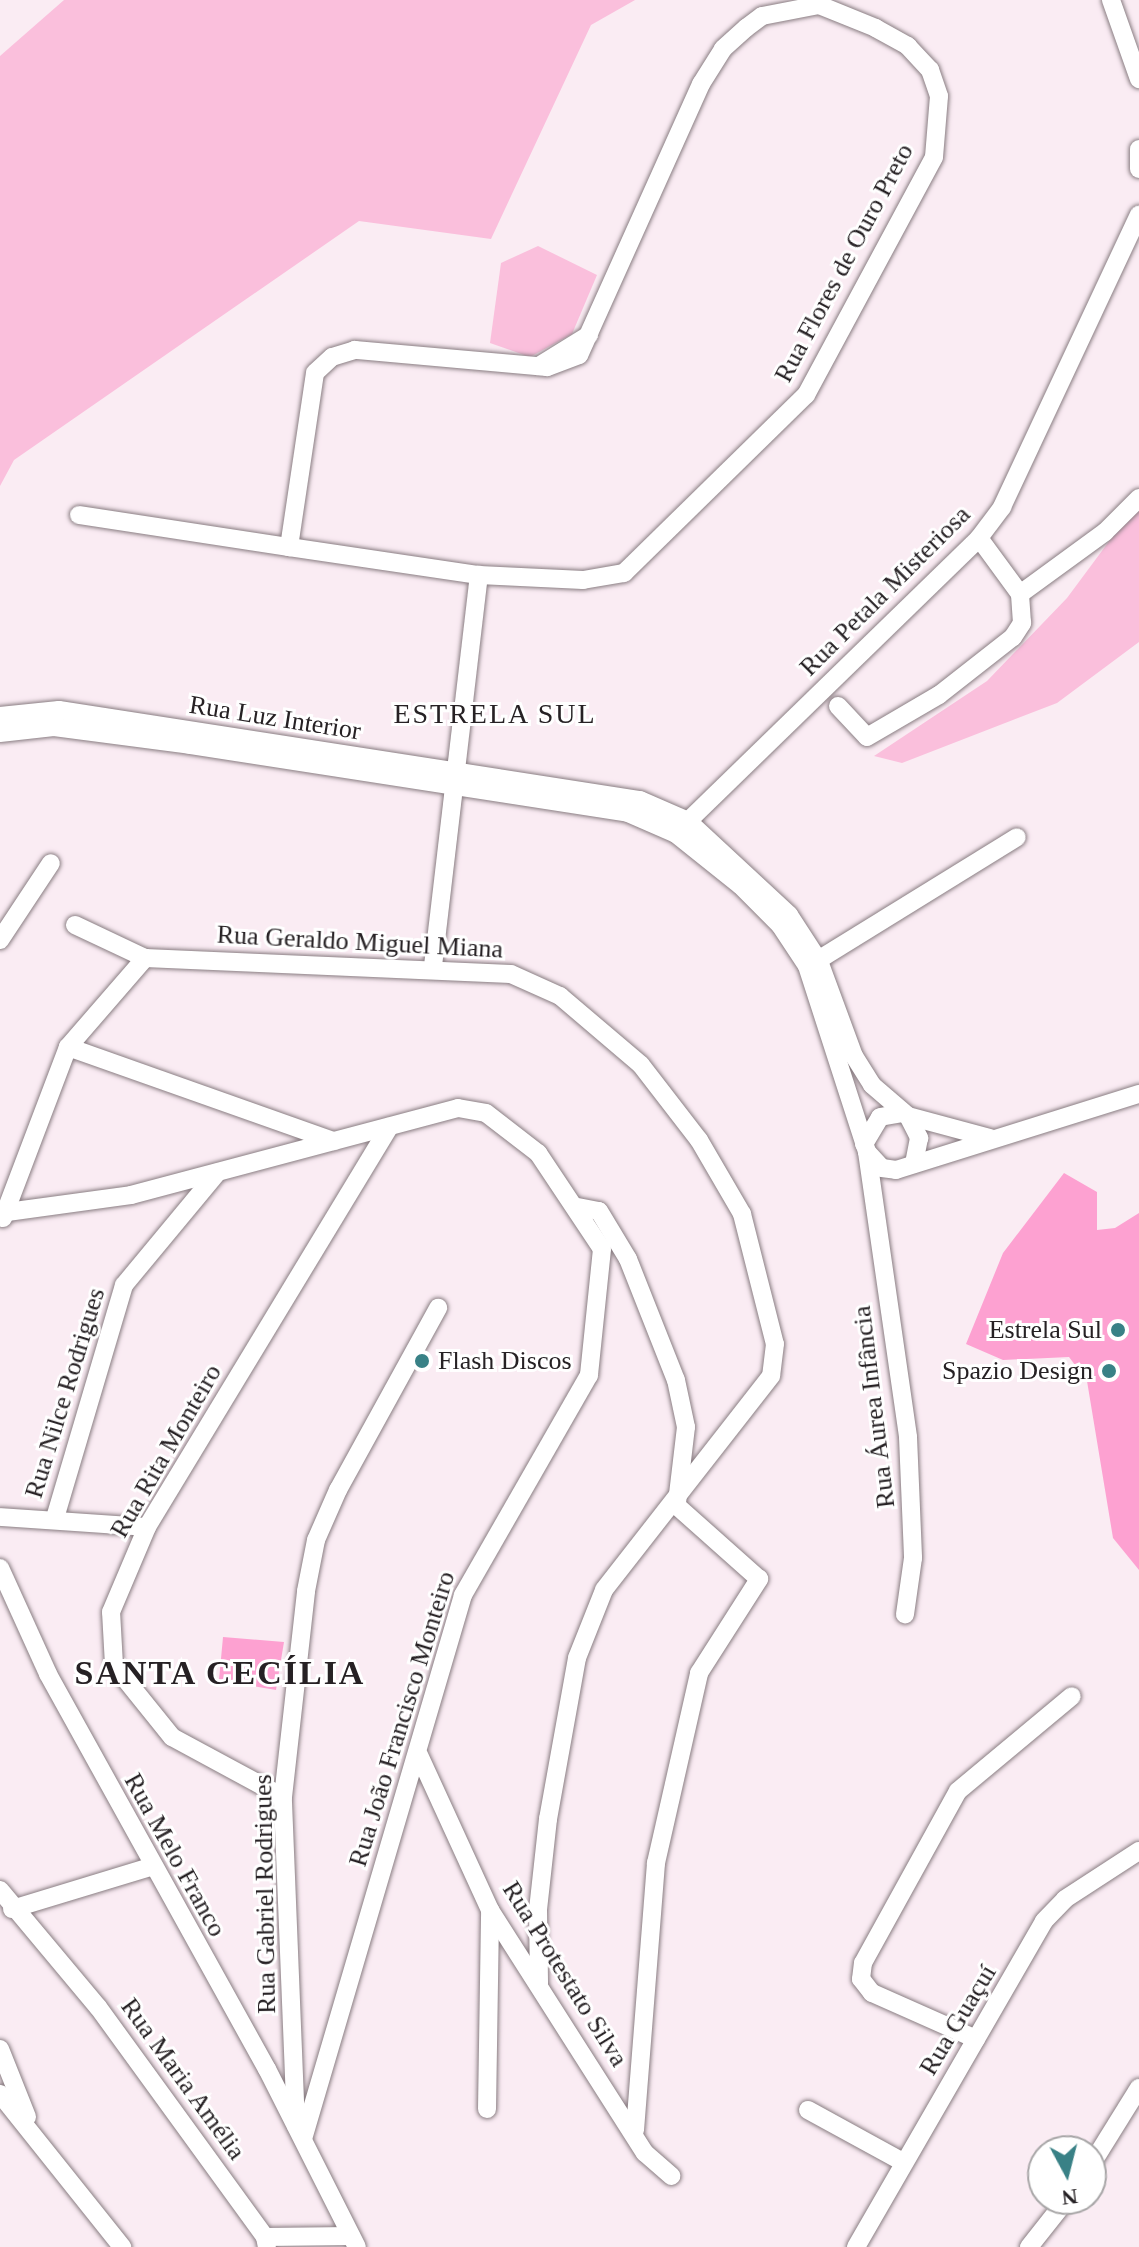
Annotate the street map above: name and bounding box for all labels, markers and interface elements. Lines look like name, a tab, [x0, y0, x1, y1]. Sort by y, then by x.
street label: Rua Flores de Ouro Preto	[768, 138, 920, 388]
street label: Rua Petala Misteriosa	[793, 499, 977, 683]
street label: Rua Luz Interior	[187, 689, 363, 747]
district label: ESTRELA SUL	[393, 697, 597, 731]
street label: Rua Geraldo Miguel Miana	[216, 919, 504, 965]
street label: Rua Nilce Rodrigues	[18, 1284, 112, 1502]
street label: Rua Áurea Infância	[846, 1304, 902, 1510]
place label: Estrela Sul	[989, 1314, 1102, 1346]
marker: Estrela Sul	[1109, 1321, 1127, 1339]
place label: Flash Discos	[438, 1345, 572, 1377]
marker: Flash Discos	[413, 1352, 431, 1370]
place label: Spazio Design	[942, 1355, 1093, 1387]
street label: Rua Rita Monteiro	[104, 1359, 228, 1543]
marker: Spazio Design	[1100, 1362, 1118, 1380]
street label: Rua João Francisco Monteiro	[342, 1568, 462, 1870]
district label: SANTA CECÍLIA	[74, 1653, 366, 1693]
street label: Rua Melo Franco	[117, 1768, 233, 1942]
street label: Rua Gabriel Rodrigues	[247, 1774, 283, 2014]
street label: Rua Protestato Silva	[496, 1876, 634, 2072]
street label: Rua Guaçuí	[913, 1959, 1003, 2081]
street label: Rua Maria Amélia	[114, 1992, 252, 2166]
north arrow	[1027, 2135, 1107, 2215]
text: N	[1060, 2184, 1079, 2211]

